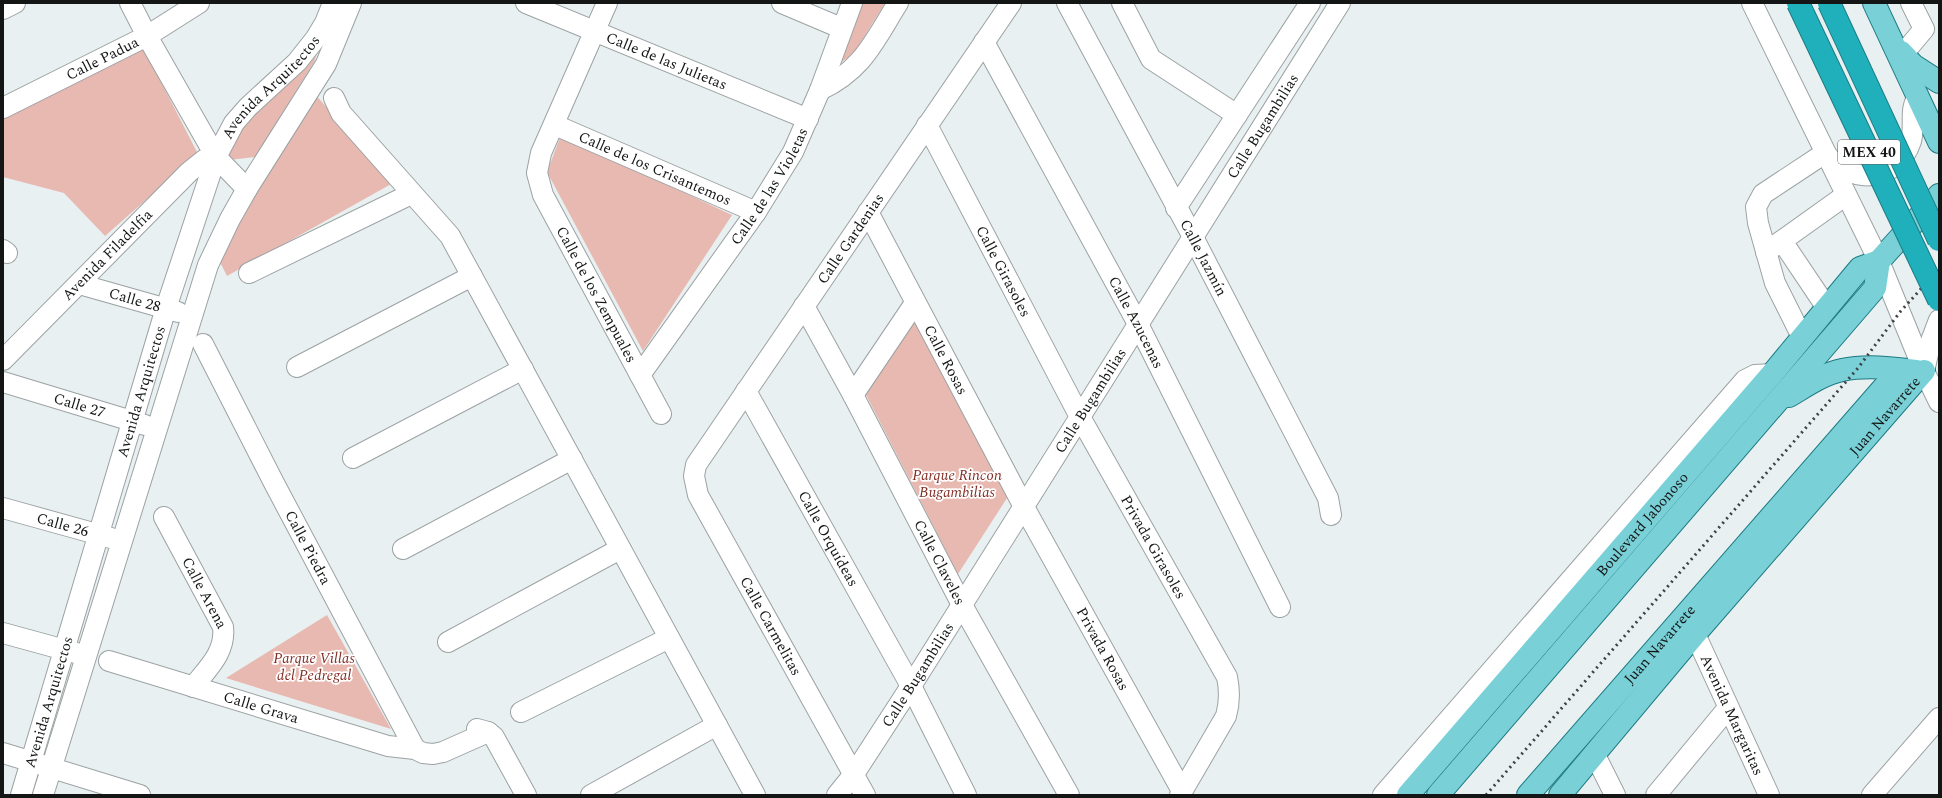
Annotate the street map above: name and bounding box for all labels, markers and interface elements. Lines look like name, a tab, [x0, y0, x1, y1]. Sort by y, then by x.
street label: Calle de las Julietas	[602, 26, 730, 96]
street label: Avenida Arquitectos	[216, 30, 326, 144]
street label: Calle Padua	[62, 31, 143, 87]
street label: Calle Bugambilias	[1221, 69, 1305, 184]
street label: Calle de las Violetas	[725, 124, 814, 250]
street label: Calle de los Crisantemos	[575, 126, 735, 212]
road number: MEX 40	[1838, 140, 1900, 164]
street label: Calle Gardenias	[812, 189, 890, 289]
street label: Avenida Filadelfia	[57, 204, 159, 306]
street label: Calle Jazmín	[1174, 215, 1233, 301]
street label: Calle de los Zempuales	[550, 222, 642, 367]
street label: Calle Girasoles	[970, 222, 1037, 321]
street label: Calle Azucenas	[1102, 272, 1170, 373]
street label: Calle 28	[106, 282, 163, 319]
street label: Calle Rosas	[918, 321, 974, 399]
street label: Avenida Arquitectos	[111, 323, 172, 460]
street label: Calle Bugambilias	[1049, 344, 1133, 458]
street label: Juan Navarrete	[1844, 371, 1926, 461]
street label: Calle 27	[51, 387, 108, 424]
park label: Parque Rincon Bugambilias	[912, 464, 1002, 504]
street label: Boulevard Jabonoso	[1591, 467, 1694, 582]
street label: Calle Orquídeas	[792, 486, 864, 591]
street label: Privada Girasoles	[1114, 491, 1192, 604]
street label: Calle Piedra	[278, 506, 337, 590]
street label: Calle 26	[34, 507, 92, 543]
street label: Calle Claveles	[908, 516, 971, 609]
street label: Calle Arena	[176, 553, 233, 634]
street label: Calle Carmelitas	[734, 572, 807, 680]
street label: Juan Navarrete	[1619, 600, 1701, 690]
street label: Privada Rosas	[1070, 603, 1135, 695]
street label: Calle Bugambilias	[876, 618, 960, 732]
street label: Avenida Arquitectos	[19, 634, 80, 771]
park label: Parque Villas del Pedregal	[273, 647, 355, 687]
street label: Avenida Margaritas	[1694, 651, 1769, 779]
street label: Calle Grava	[221, 686, 302, 730]

